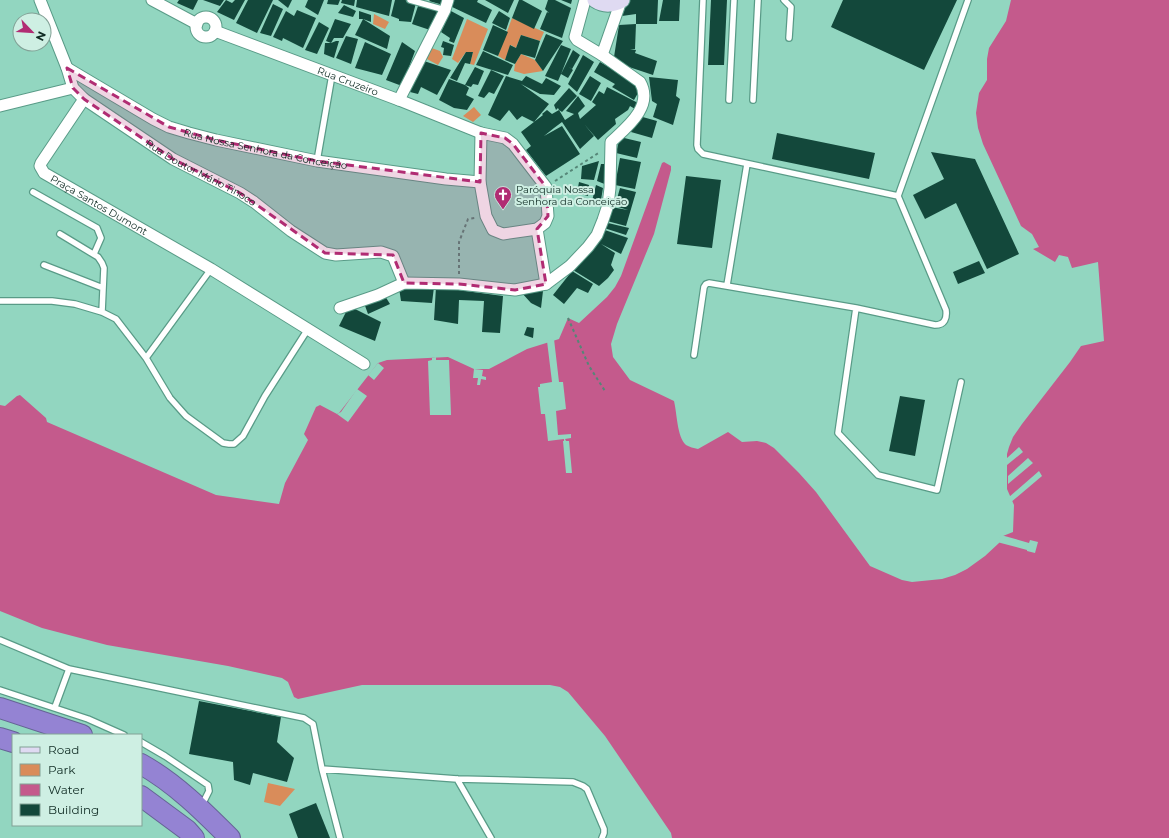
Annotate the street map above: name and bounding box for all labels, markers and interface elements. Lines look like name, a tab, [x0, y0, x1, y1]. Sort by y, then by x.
north arrow	[12, 12, 52, 52]
text: N	[33, 29, 49, 43]
street label: Rua Cruzeiro	[316, 63, 380, 98]
street label: Rua Nossa Senhora da Conceição	[182, 125, 348, 172]
street label: Rua Doutor Mário Tinoco	[143, 136, 259, 208]
street label: Praça Santos Dumont	[48, 172, 150, 238]
place label: Paróquia Nossa Senhora da Conceição	[516, 183, 627, 208]
church icon: Paróquia Nossa Senhora da Conceição	[493, 185, 513, 210]
legend	[12, 734, 142, 826]
text: Road	[48, 742, 79, 757]
text: Park	[48, 762, 76, 777]
text: Water	[48, 782, 85, 797]
text: Building	[48, 802, 99, 817]

